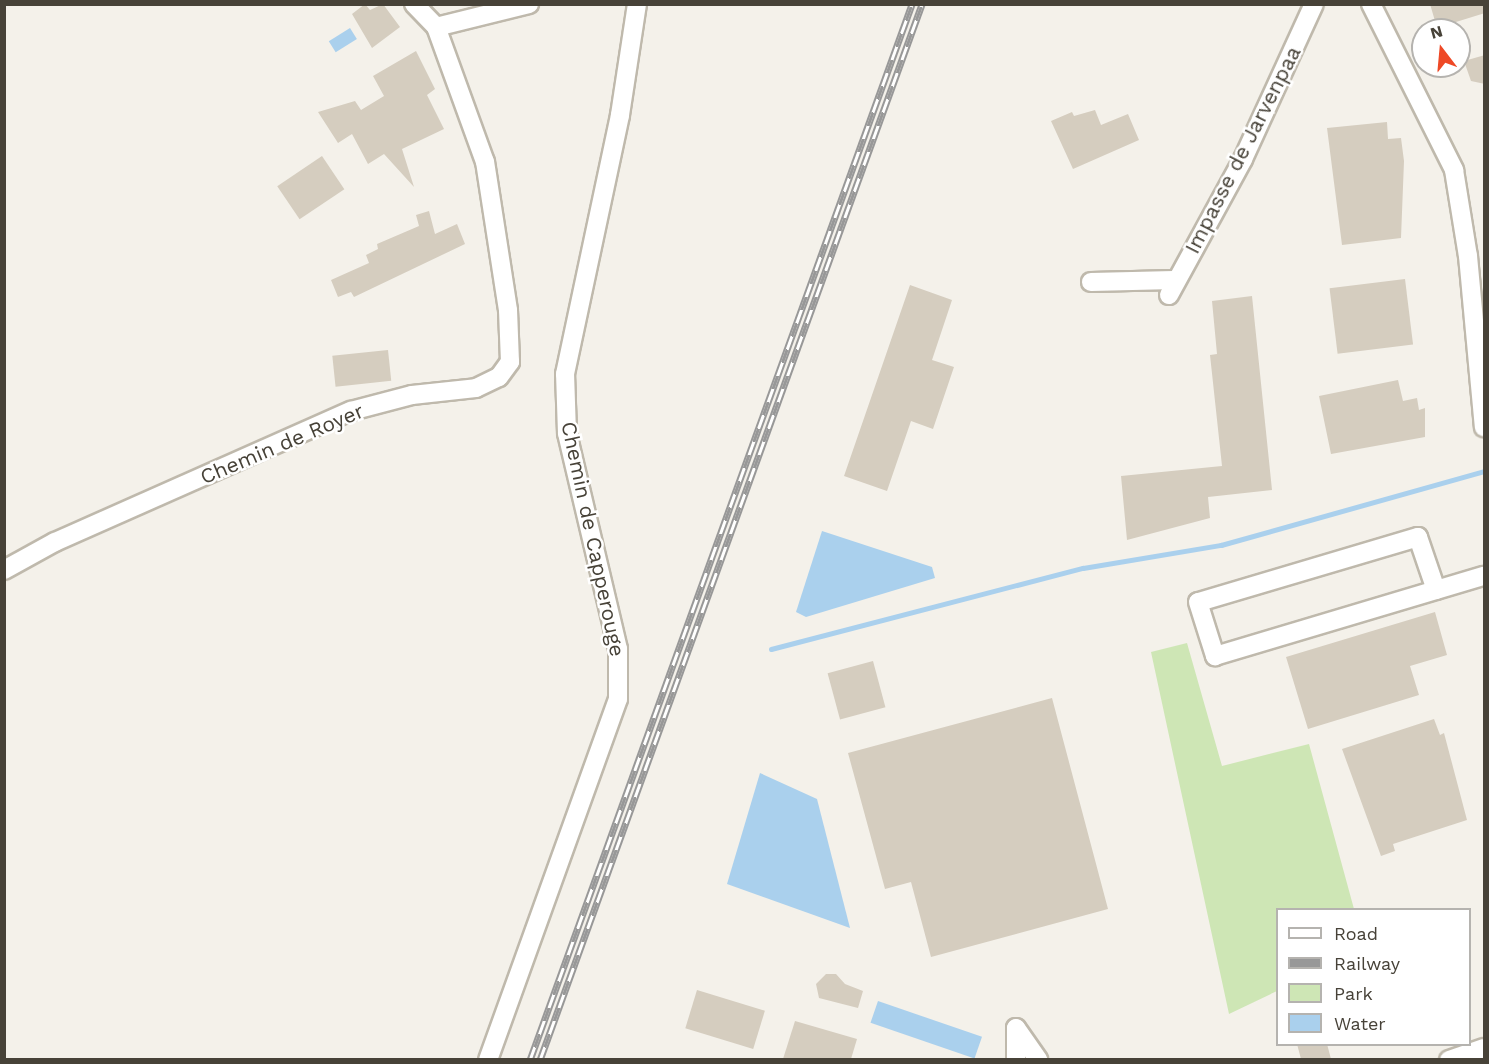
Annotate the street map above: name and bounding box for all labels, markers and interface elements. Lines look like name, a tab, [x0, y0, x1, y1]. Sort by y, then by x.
north arrow	[1411, 18, 1471, 78]
text: N	[1428, 21, 1445, 43]
street label: Impasse de Jarvenpaa	[1180, 42, 1306, 258]
street label: Chemin de Royer	[196, 398, 368, 490]
street label: Chemin de Capperouge	[556, 419, 630, 659]
legend	[1276, 908, 1471, 1046]
text: Road	[1334, 923, 1378, 944]
text: Railway	[1334, 953, 1400, 974]
text: Park	[1334, 983, 1373, 1004]
text: Water	[1334, 1013, 1386, 1034]

